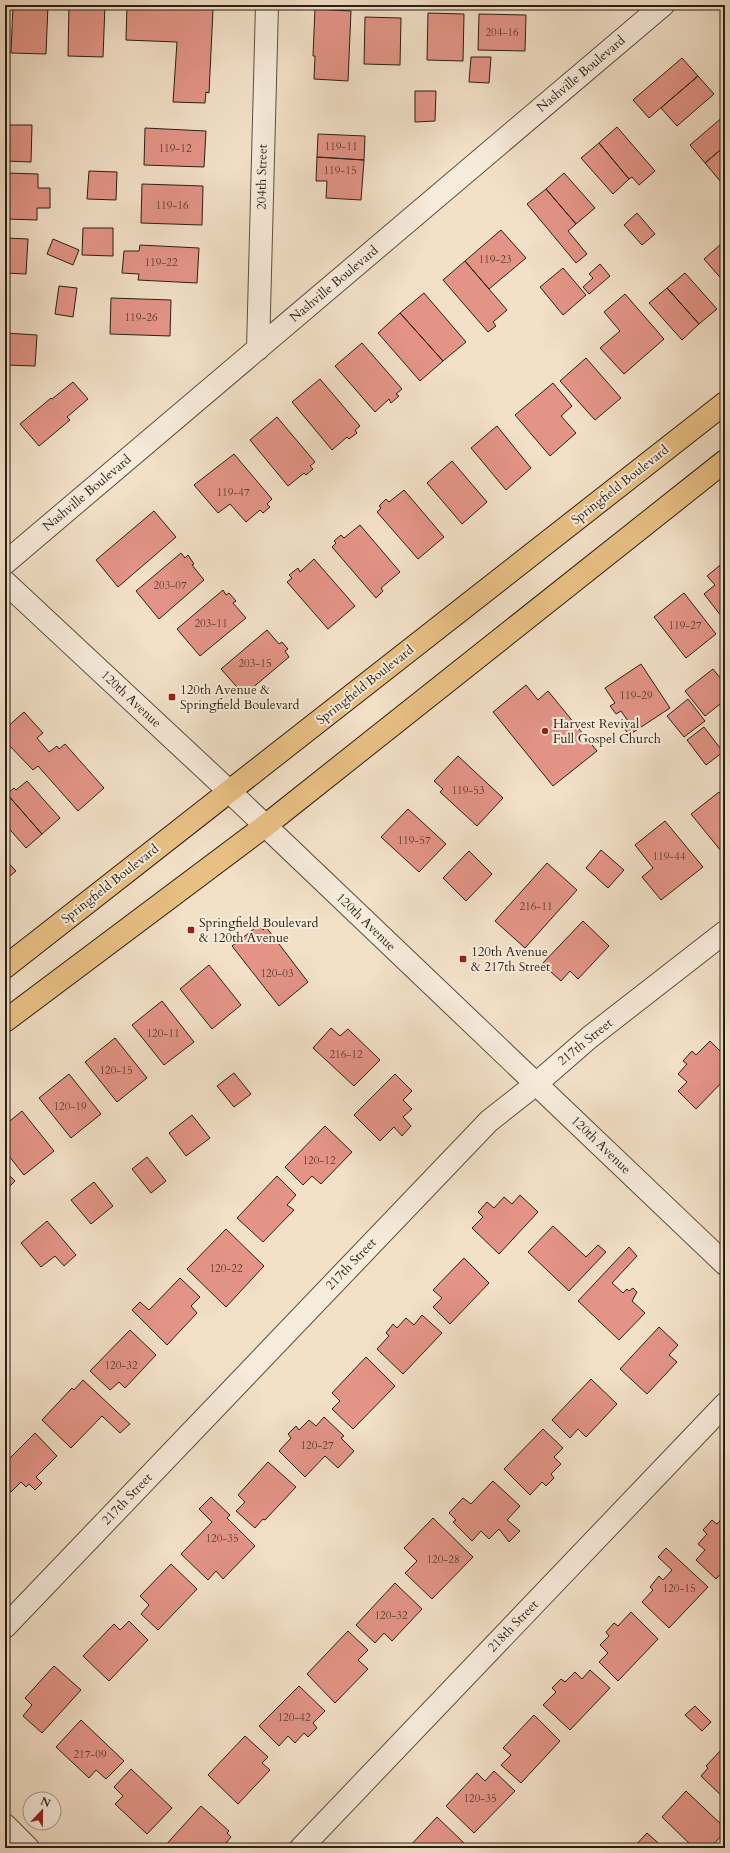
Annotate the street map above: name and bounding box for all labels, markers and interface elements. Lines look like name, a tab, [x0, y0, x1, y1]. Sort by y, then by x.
house number: 204-16	[485, 25, 519, 40]
street label: Nashville Boulevard	[533, 32, 629, 116]
house number: 119-11	[324, 139, 358, 154]
house number: 119-12	[158, 141, 192, 156]
street label: 204th Street	[252, 144, 272, 210]
house number: 119-15	[323, 163, 357, 178]
house number: 119-16	[155, 198, 189, 213]
street label: Nashville Boulevard	[286, 242, 382, 326]
house number: 119-23	[478, 252, 512, 267]
house number: 119-22	[144, 255, 178, 270]
house number: 119-26	[124, 310, 158, 325]
street label: Springfield Boulevard	[567, 441, 673, 529]
street label: Nashville Boulevard	[39, 451, 135, 535]
house number: 119-47	[216, 485, 250, 500]
house number: 203-07	[153, 578, 187, 593]
house number: 203-11	[194, 616, 228, 631]
house number: 119-27	[668, 618, 702, 633]
street label: Springfield Boulevard	[312, 641, 418, 729]
house number: 203-15	[238, 656, 272, 671]
street label: 120th Avenue	[97, 666, 165, 732]
place label: 120th Avenue & Springfield Boulevard	[180, 681, 300, 714]
house number: 119-29	[619, 688, 653, 703]
marker: 120th Avenue & Springfield Boulevard	[167, 692, 177, 702]
place label: Harvest Revival Full Gospel Church	[553, 715, 661, 748]
marker: Harvest Revival Full Gospel Church	[540, 726, 550, 736]
house number: 119-53	[451, 783, 485, 798]
house number: 119-57	[397, 833, 431, 848]
street label: Springfield Boulevard	[57, 840, 163, 928]
house number: 119-44	[652, 849, 686, 864]
street label: 120th Avenue	[332, 889, 400, 955]
house number: 216-11	[519, 899, 553, 914]
place label: Springfield Boulevard & 120th Avenue	[199, 914, 319, 947]
marker: Springfield Boulevard & 120th Avenue	[186, 925, 196, 935]
place label: 120th Avenue & 217th Street	[471, 943, 550, 976]
marker: 120th Avenue & 217th Street	[458, 954, 468, 964]
house number: 120-03	[260, 966, 294, 981]
street label: 217th Street	[554, 1014, 616, 1070]
house number: 120-11	[146, 1026, 180, 1041]
house number: 216-12	[329, 1047, 363, 1062]
house number: 120-15	[99, 1063, 133, 1078]
house number: 120-19	[53, 1099, 87, 1114]
street label: 120th Avenue	[567, 1112, 635, 1178]
house number: 120-12	[302, 1153, 336, 1168]
street label: 217th Street	[322, 1234, 380, 1294]
house number: 120-22	[209, 1261, 243, 1276]
house number: 120-32	[104, 1358, 138, 1373]
house number: 120-27	[300, 1438, 334, 1453]
street label: 217th Street	[98, 1469, 156, 1529]
house number: 120-35	[205, 1531, 239, 1546]
house number: 120-28	[426, 1552, 460, 1567]
house number: 120-15	[662, 1581, 696, 1596]
street label: 218th Street	[484, 1596, 542, 1656]
house number: 120-32	[374, 1608, 408, 1623]
house number: 120-42	[277, 1710, 311, 1725]
house number: 217-09	[73, 1747, 107, 1762]
north arrow	[22, 1791, 62, 1831]
house number: 120-35	[463, 1791, 497, 1806]
text: N	[38, 1793, 53, 1811]

